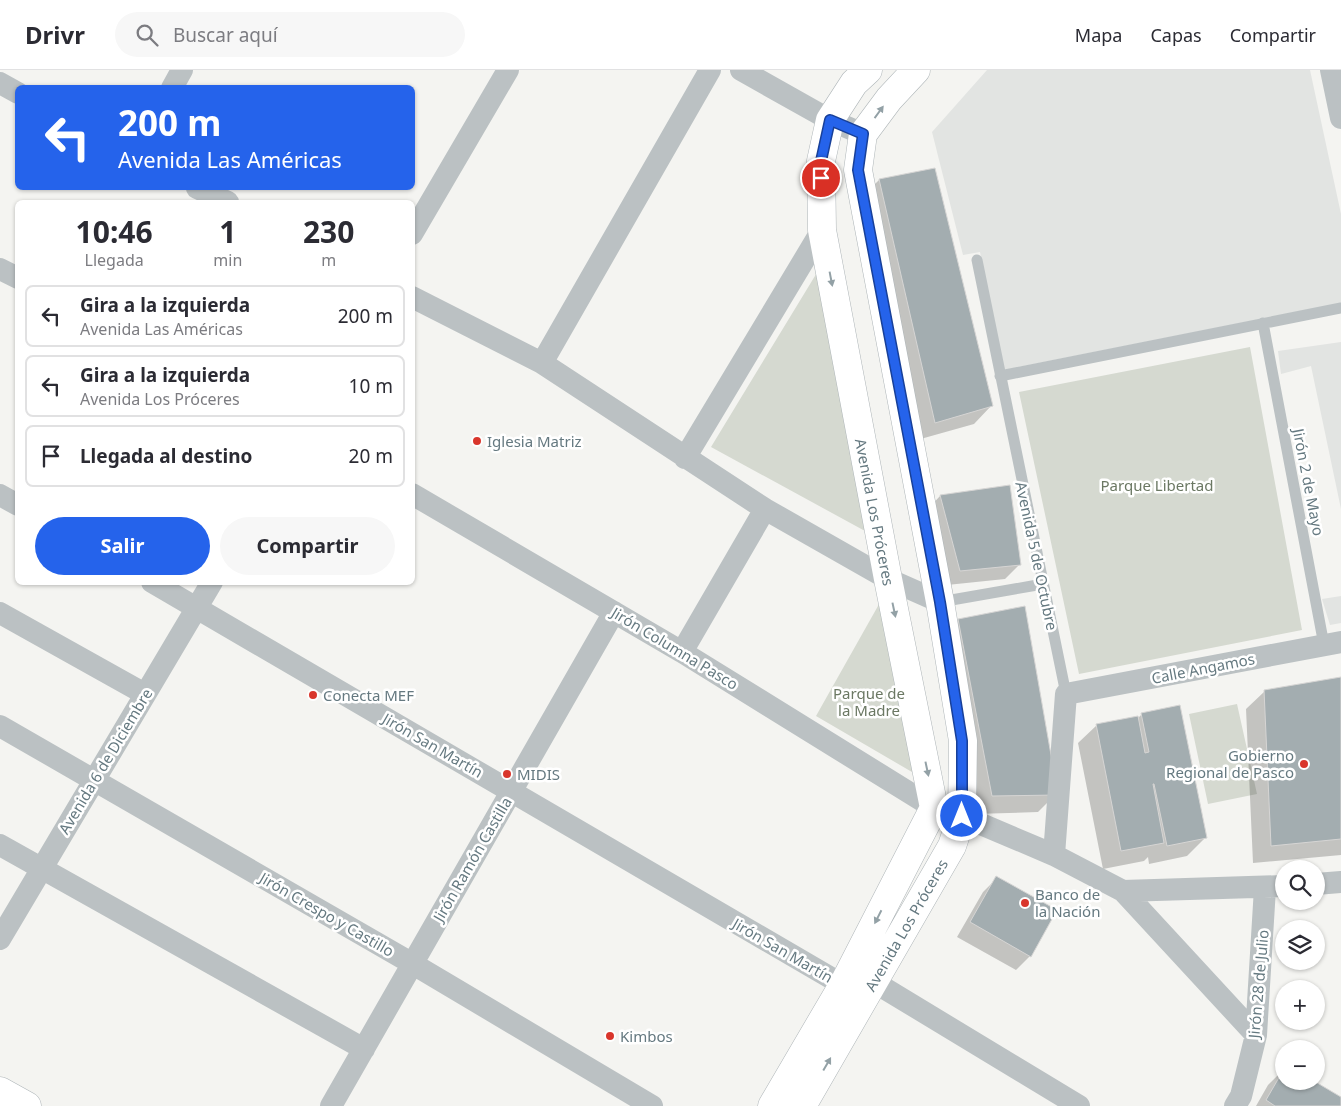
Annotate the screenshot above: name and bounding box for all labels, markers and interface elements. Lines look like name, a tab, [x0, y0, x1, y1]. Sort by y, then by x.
search box	[115, 12, 465, 57]
text: Drivr	[25, 18, 85, 51]
icon: search	[133, 21, 161, 49]
text: Buscar aquí	[173, 22, 278, 48]
text: Mapa	[1075, 23, 1122, 47]
text: Capas	[1150, 23, 1202, 47]
text: Compartir	[1230, 23, 1316, 47]
text: 200 m	[118, 99, 221, 146]
icon: left	[35, 105, 100, 170]
one-way arrow	[874, 105, 884, 118]
text: Avenida Las Américas	[118, 144, 342, 174]
pin	[800, 157, 842, 199]
icon: arrive	[807, 164, 835, 192]
text: 10:46	[76, 211, 153, 252]
text: 1	[219, 211, 236, 252]
text: 230	[303, 211, 354, 252]
text: Llegada	[85, 249, 144, 271]
text: min	[213, 249, 242, 271]
text: m	[321, 249, 336, 271]
one-way arrow	[827, 271, 835, 287]
text: Gira a la izquierda	[80, 292, 250, 318]
icon: left	[37, 302, 65, 330]
text: 200 m	[338, 303, 393, 329]
text: Avenida Las Américas	[80, 318, 243, 340]
text: Gira a la izquierda	[80, 362, 250, 388]
icon: left	[37, 372, 65, 400]
text: 10 m	[349, 373, 393, 399]
text: Avenida Los Próceres	[80, 388, 240, 410]
street label: Jirón 2 de Mayo	[1288, 425, 1329, 537]
place label: Iglesia Matriz	[487, 431, 582, 451]
marker: Iglesia Matriz	[471, 435, 483, 447]
street label: Avenida Los Próceres	[851, 437, 899, 587]
icon: arrive	[37, 442, 65, 470]
text: Llegada al destino	[80, 443, 252, 469]
text: 20 m	[349, 443, 393, 469]
park label: Parque Libertad	[1101, 475, 1213, 495]
street label: Avenida 5 de Octubre	[1011, 480, 1063, 632]
button: Salir	[35, 517, 210, 575]
button: Compartir	[220, 517, 395, 575]
street label: Jirón Columna Pasco	[606, 601, 742, 694]
one-way arrow	[890, 603, 898, 618]
street label: Calle Angamos	[1150, 648, 1256, 688]
park label: Parque de la Madre	[833, 683, 905, 720]
street label: Avenida 6 de Diciembre	[54, 685, 156, 837]
place label: Conecta MEF	[323, 685, 414, 705]
marker: Conecta MEF	[307, 689, 319, 701]
street label: Jirón San Martín	[377, 707, 487, 782]
place label: Gobierno Regional de Pasco	[1166, 745, 1294, 782]
marker: Gobierno Regional de Pasco	[1298, 758, 1310, 770]
one-way arrow	[923, 762, 931, 778]
place label: MIDIS	[517, 764, 560, 784]
marker: MIDIS	[501, 768, 513, 780]
position arrow	[935, 789, 987, 841]
street label: Jirón Ramón Castilla	[427, 793, 516, 927]
street label: Avenida Los Próceres	[860, 855, 952, 995]
map controls	[1275, 860, 1325, 1090]
button: search	[1275, 860, 1325, 910]
street label: Jirón Crespo y Castillo	[254, 866, 398, 961]
place label: Banco de la Nación	[1035, 884, 1100, 921]
marker: Banco de la Nación	[1019, 897, 1031, 909]
one-way arrow	[874, 910, 882, 925]
street label: Jirón San Martín	[727, 912, 837, 987]
button: layers	[1275, 920, 1325, 970]
street label: Jirón 28 de Julio	[1243, 929, 1273, 1041]
button: +	[1275, 980, 1325, 1030]
place label: Kimbos	[620, 1026, 673, 1046]
marker: Kimbos	[604, 1030, 616, 1042]
button: −	[1275, 1040, 1325, 1090]
one-way arrow	[822, 1057, 831, 1070]

